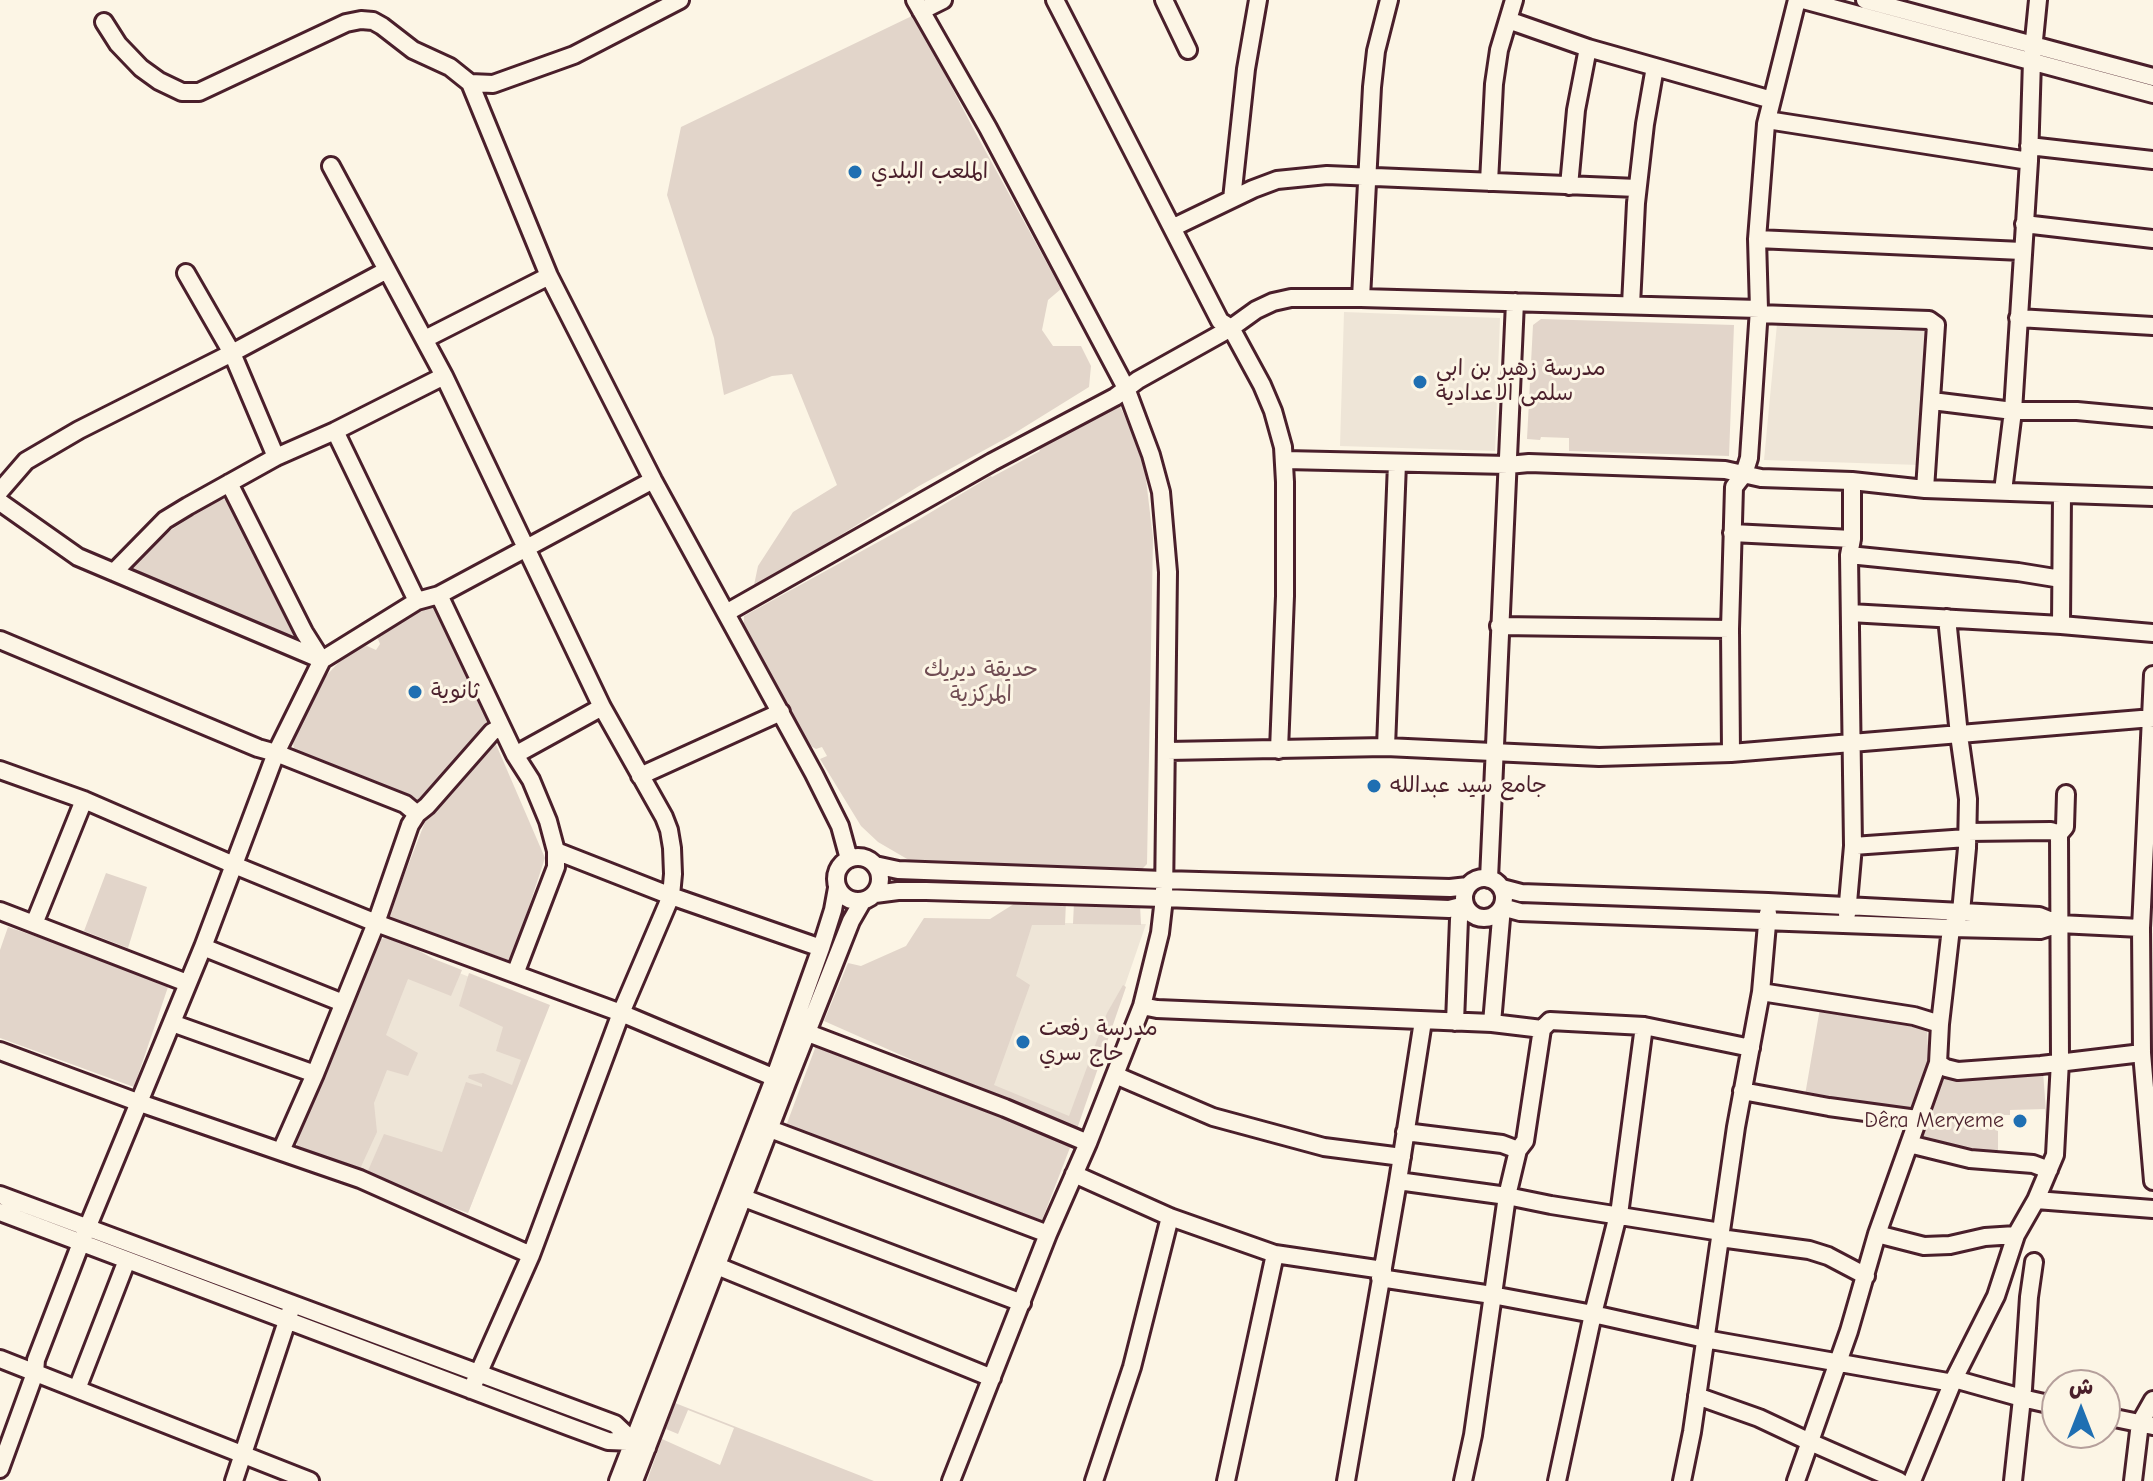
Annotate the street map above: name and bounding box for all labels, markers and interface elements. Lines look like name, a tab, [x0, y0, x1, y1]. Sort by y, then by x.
place label: الملعب البلدي	[871, 159, 988, 185]
marker: الملعب البلدي	[846, 163, 864, 181]
place label: مدرسة زهير بن ابي سلمى الاعدادية	[1436, 356, 1606, 408]
marker: مدرسة زهير بن ابي سلمى الاعدادية	[1411, 373, 1429, 391]
park label: حديقة ديريك المركزية	[924, 657, 1038, 708]
place label: ثانوية	[431, 679, 479, 705]
marker: ثانوية	[406, 683, 424, 701]
place label: جامع سيد عبدالله	[1390, 773, 1547, 799]
marker: جامع سيد عبدالله	[1365, 777, 1383, 795]
place label: مدرسة رفعت حاج سري	[1039, 1016, 1158, 1068]
marker: مدرسة رفعت حاج سري	[1014, 1033, 1032, 1051]
place label: Dêra Meryeme	[1864, 1108, 2004, 1134]
marker: Dêra Meryeme	[2011, 1112, 2029, 1130]
north arrow	[2041, 1369, 2121, 1449]
text: ش	[2069, 1374, 2093, 1400]

